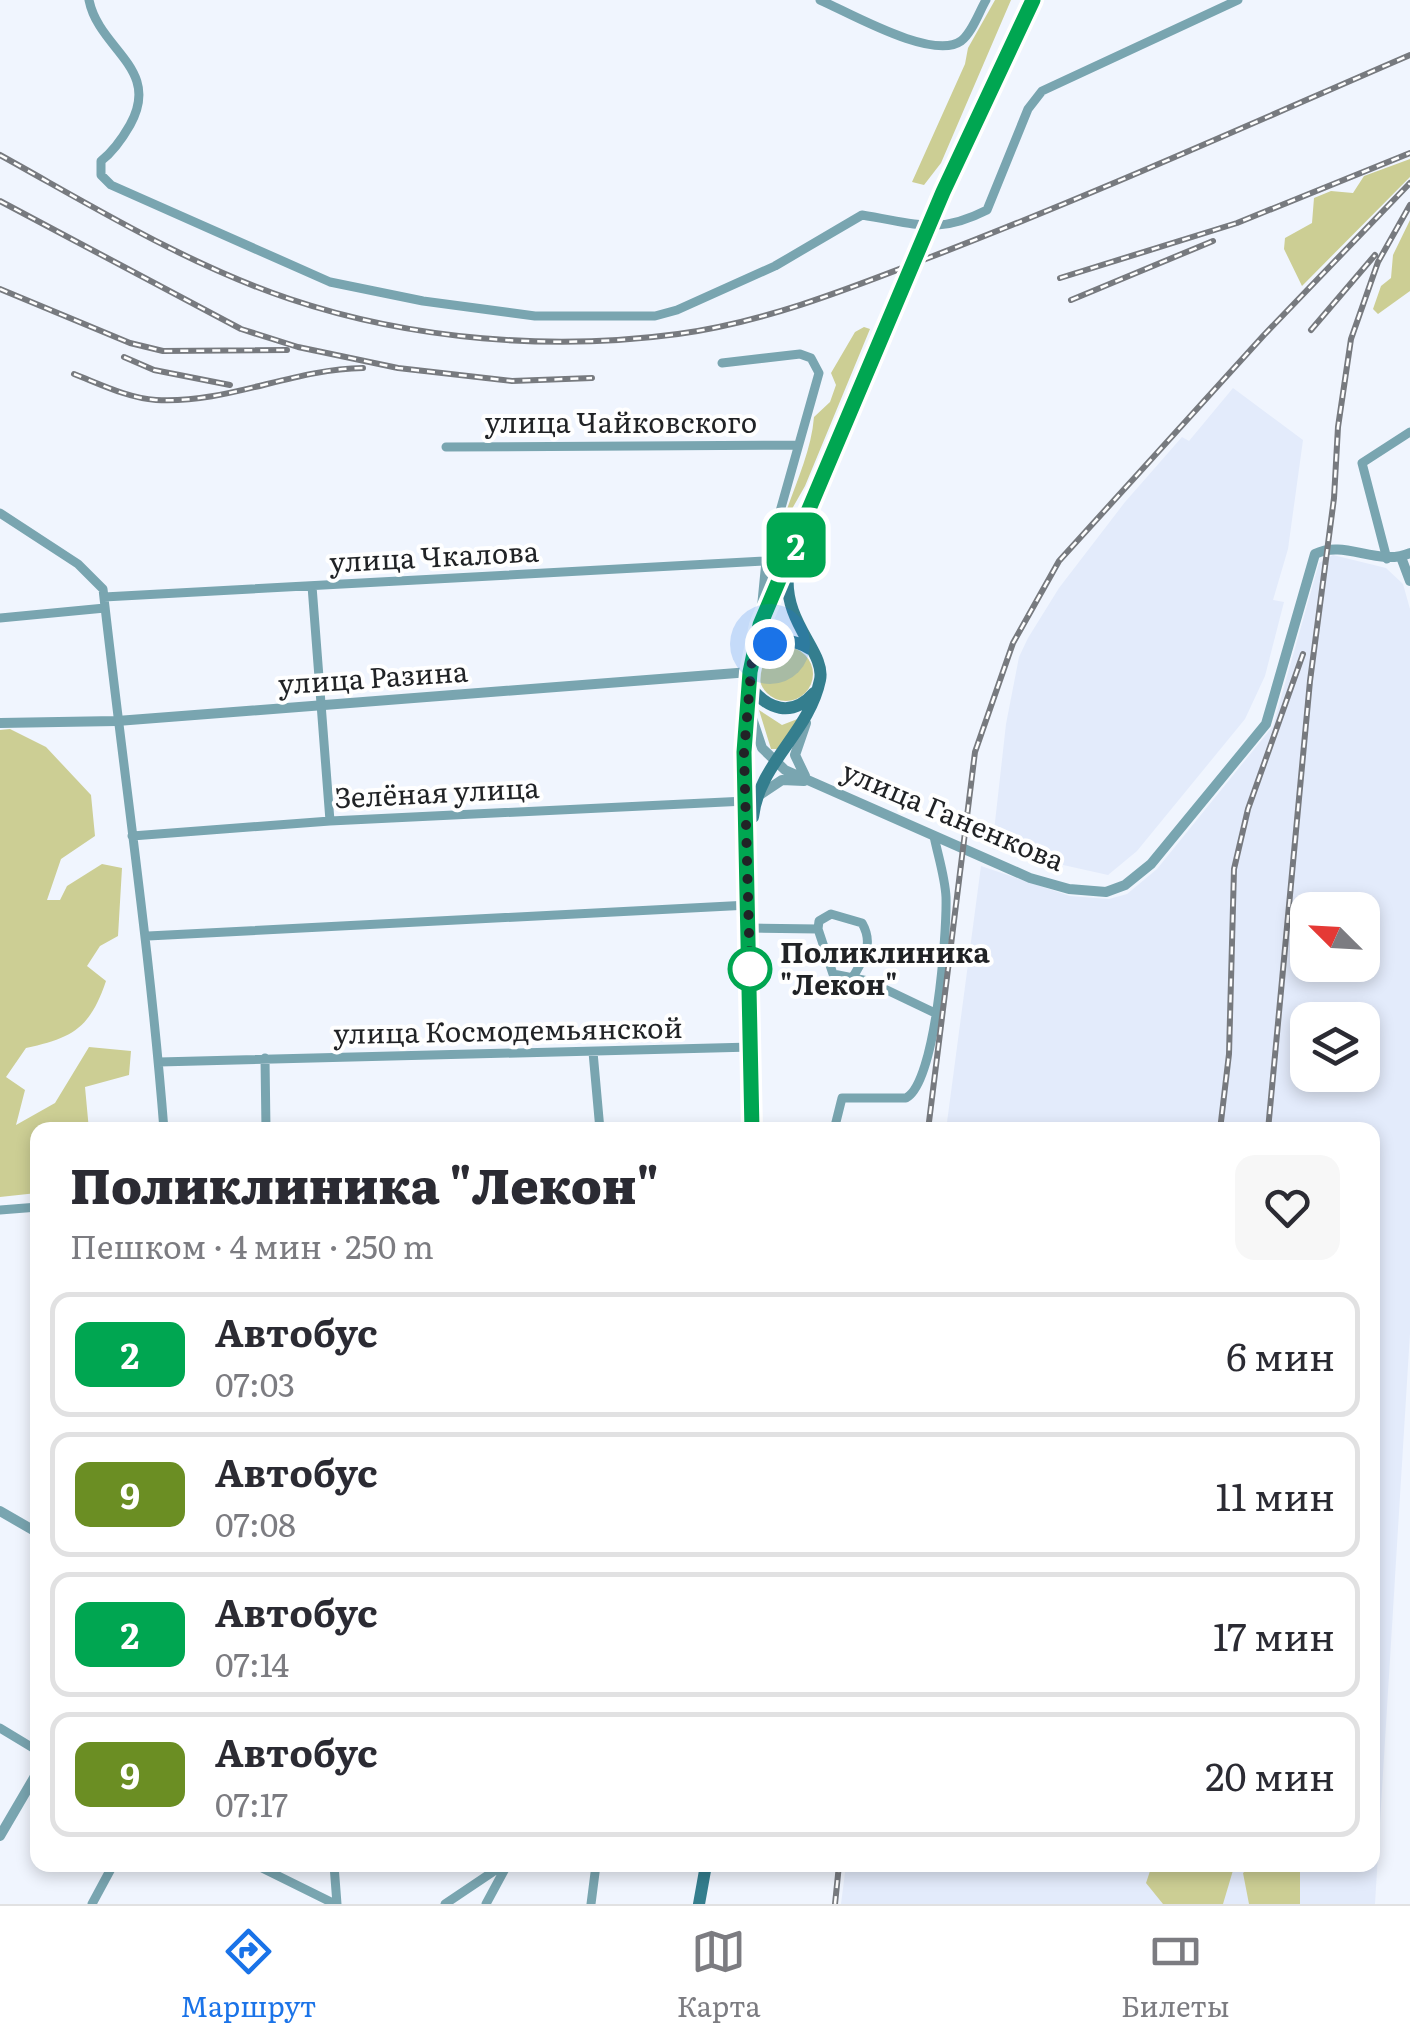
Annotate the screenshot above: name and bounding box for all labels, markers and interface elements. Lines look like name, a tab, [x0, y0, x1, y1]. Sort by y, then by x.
street label: улица Чайковского	[485, 400, 757, 442]
line badge: 2	[764, 512, 828, 578]
text: 2	[787, 519, 805, 571]
street label: улица Чкалова	[328, 529, 540, 581]
your location	[745, 619, 795, 669]
street label: улица Разина	[277, 648, 469, 704]
street label: улица Ганенкова	[836, 748, 1072, 880]
street label: Зелёная улица	[333, 765, 540, 817]
north arrow	[1290, 892, 1380, 982]
map controls	[1290, 892, 1380, 1092]
place label: Поликлиника "Лекон"	[780, 930, 990, 1004]
marker: Поликлиника "Лекон"	[729, 948, 771, 990]
button: layers	[1290, 1002, 1380, 1092]
street label: улица Космодемьянской	[333, 1005, 683, 1053]
text: Поликлиника "Лекон"	[70, 1148, 659, 1219]
button: heart	[1235, 1155, 1340, 1260]
text: Пешком · 4 мин · 250 m	[70, 1221, 434, 1269]
text: Автобус	[215, 1302, 378, 1359]
text: 6 мин	[1226, 1326, 1335, 1383]
text: 2	[121, 1328, 139, 1380]
text: 07:03	[215, 1359, 295, 1407]
text: Автобус	[215, 1442, 378, 1499]
text: 11 мин	[1216, 1466, 1335, 1523]
text: 9	[120, 1468, 140, 1520]
text: 07:08	[215, 1499, 296, 1547]
text: Автобус	[215, 1582, 378, 1639]
text: 17 мин	[1213, 1606, 1335, 1663]
text: 2	[121, 1608, 139, 1660]
text: 07:14	[215, 1639, 289, 1687]
text: Автобус	[215, 1722, 378, 1779]
text: 20 мин	[1205, 1746, 1335, 1803]
text: 9	[120, 1748, 140, 1800]
text: 07:17	[215, 1779, 288, 1827]
tab: Маршрут	[180, 1924, 316, 2026]
tab: Карта	[677, 1924, 761, 2026]
tab: Билеты	[1121, 1924, 1230, 2026]

